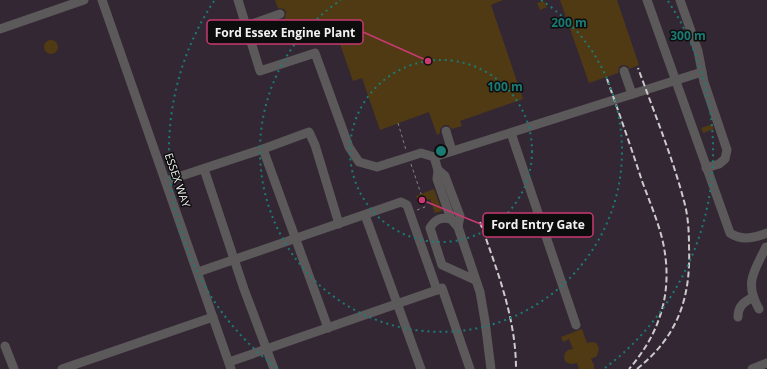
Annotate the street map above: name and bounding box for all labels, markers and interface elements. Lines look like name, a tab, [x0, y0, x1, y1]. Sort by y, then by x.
text: 200 m	[551, 14, 587, 31]
callout: Ford Essex Engine Plant	[207, 20, 363, 44]
text: Ford Essex Engine Plant	[215, 24, 355, 41]
text: 300 m	[670, 27, 706, 44]
text: 100 m	[487, 78, 523, 95]
centre of rings	[434, 144, 448, 158]
street label: ESSEX WAY	[162, 151, 195, 210]
callout: Ford Entry Gate	[483, 213, 593, 237]
text: Ford Entry Gate	[491, 216, 585, 233]

